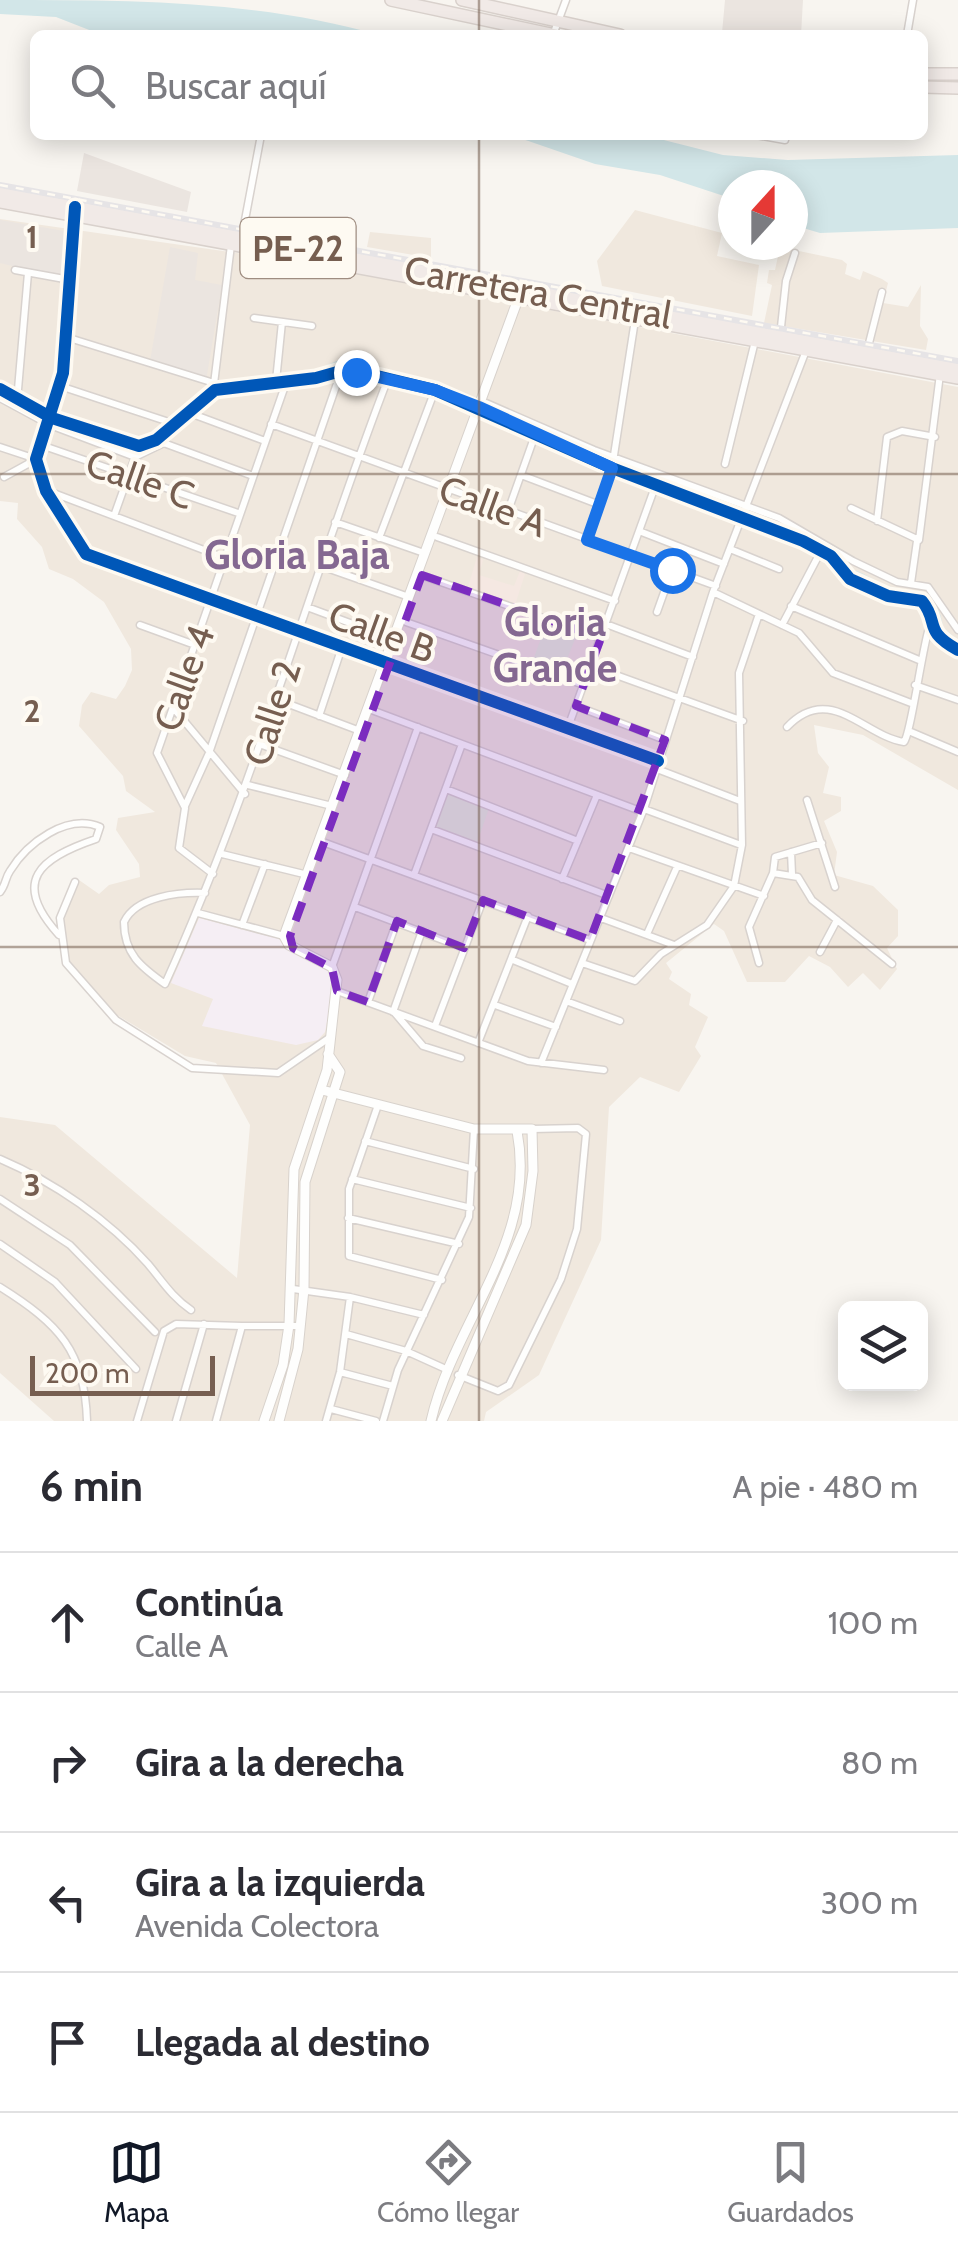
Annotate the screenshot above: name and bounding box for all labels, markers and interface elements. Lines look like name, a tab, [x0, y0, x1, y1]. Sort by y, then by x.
search box	[30, 30, 928, 140]
icon: search	[65, 58, 120, 113]
text: Buscar aquí	[145, 62, 327, 109]
north arrow	[718, 170, 808, 260]
text: 1	[26, 217, 38, 256]
road number: PE-22	[240, 218, 356, 278]
street label: Carretera Central	[401, 245, 675, 339]
route end	[334, 350, 380, 396]
street label: Calle C	[80, 439, 200, 519]
street label: Calle A	[433, 465, 554, 547]
district label: Gloria Baja	[204, 530, 390, 579]
route start	[650, 548, 696, 594]
street label: Calle B	[322, 591, 442, 673]
district label: Gloria Grande	[493, 597, 617, 692]
street label: Calle 4	[143, 619, 225, 737]
street label: Calle 2	[233, 655, 311, 771]
text: 2	[24, 691, 40, 730]
text: 3	[23, 1165, 41, 1204]
map controls	[838, 1301, 928, 1391]
button: layers	[838, 1301, 928, 1391]
scale bar	[30, 1351, 215, 1396]
text: 200 m	[45, 1356, 130, 1390]
text: 6 min	[40, 1460, 143, 1512]
text: A pie · 480 m	[733, 1467, 918, 1506]
text: Continúa	[135, 1579, 283, 1626]
icon: ahead	[40, 1595, 95, 1650]
text: 100 m	[828, 1603, 918, 1642]
text: Calle A	[135, 1626, 228, 1665]
icon: right	[40, 1735, 95, 1790]
text: Gira a la derecha	[135, 1739, 404, 1786]
text: 80 m	[841, 1743, 918, 1782]
text: Gira a la izquierda	[135, 1859, 425, 1906]
icon: left	[40, 1875, 95, 1930]
text: 300 m	[821, 1883, 918, 1922]
text: Avenida Colectora	[135, 1906, 379, 1945]
icon: arrive	[40, 2015, 95, 2070]
text: Llegada al destino	[135, 2019, 430, 2066]
tab: Mapa	[104, 2135, 169, 2229]
tab: Cómo llegar	[377, 2135, 519, 2229]
tab: Guardados	[727, 2135, 854, 2229]

